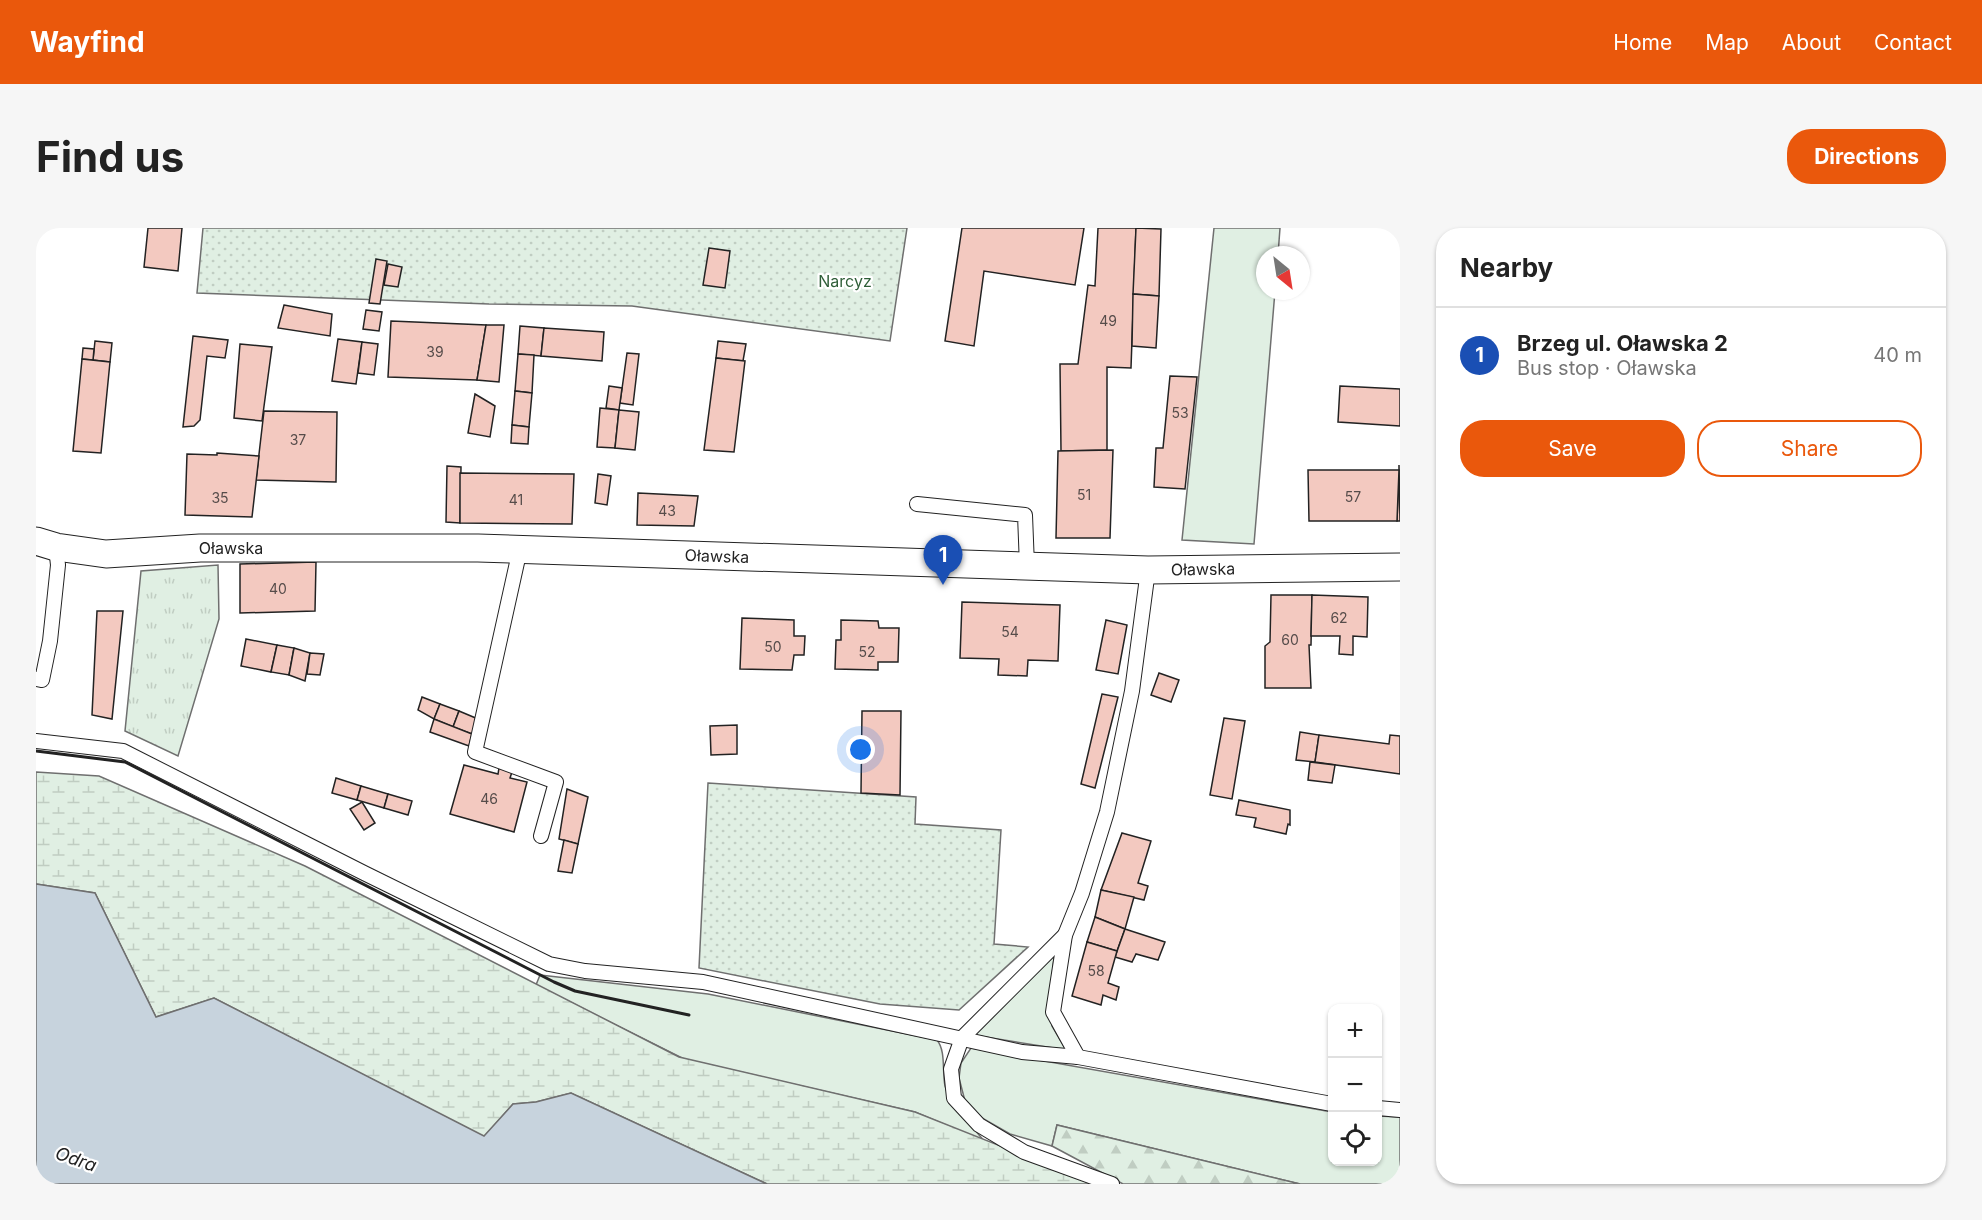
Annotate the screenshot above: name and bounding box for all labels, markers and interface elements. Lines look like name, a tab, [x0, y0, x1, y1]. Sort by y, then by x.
text: Wayfind	[30, 25, 145, 59]
text: Home	[1613, 30, 1672, 55]
text: Map	[1705, 30, 1749, 55]
text: About	[1782, 30, 1841, 55]
text: Contact	[1874, 30, 1952, 55]
button: Directions	[1787, 129, 1946, 184]
text: Find us	[36, 131, 184, 182]
north arrow	[1256, 246, 1310, 300]
text: Nearby	[1460, 252, 1553, 283]
park label: Narcyz	[818, 271, 872, 291]
house number: 49	[1099, 312, 1117, 329]
text: Brzeg ul. Oławska 2	[1517, 330, 1728, 356]
house number: 39	[426, 343, 444, 360]
text: 1	[1475, 343, 1484, 367]
text: 40 m	[1873, 343, 1922, 367]
text: Bus stop · Oławska	[1517, 356, 1697, 380]
house number: 53	[1171, 404, 1189, 421]
button: Save	[1460, 420, 1685, 477]
button: Share	[1697, 420, 1922, 477]
house number: 37	[290, 431, 306, 448]
house number: 51	[1077, 486, 1091, 503]
house number: 57	[1345, 488, 1361, 505]
house number: 35	[211, 489, 229, 506]
house number: 41	[509, 491, 523, 508]
house number: 43	[658, 502, 676, 519]
pin: 1	[924, 536, 962, 585]
street label: Oławska	[199, 538, 263, 558]
street label: Oławska	[684, 545, 750, 567]
street label: Oławska	[1171, 558, 1235, 580]
house number: 40	[269, 580, 287, 597]
house number: 62	[1330, 609, 1348, 626]
house number: 54	[1001, 623, 1019, 640]
house number: 60	[1281, 631, 1299, 648]
house number: 50	[764, 638, 782, 655]
house number: 52	[858, 643, 876, 660]
your location	[846, 735, 875, 764]
house number: 46	[480, 790, 498, 807]
house number: 58	[1087, 962, 1105, 979]
map controls	[1328, 1004, 1382, 1166]
button: +	[1328, 1004, 1382, 1058]
button: −	[1328, 1058, 1382, 1112]
button: locate	[1328, 1112, 1382, 1166]
water label: Odra	[53, 1142, 99, 1176]

